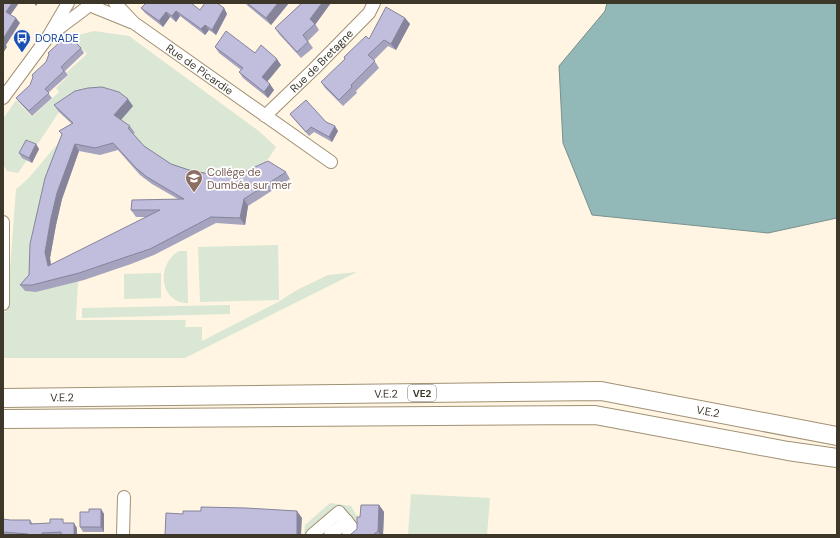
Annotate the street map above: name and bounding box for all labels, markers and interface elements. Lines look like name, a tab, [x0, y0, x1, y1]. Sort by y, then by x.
street label: Rue de Bretagne	[287, 26, 356, 95]
bus stop icon: DORADE	[12, 28, 32, 53]
place label: DORADE	[35, 31, 79, 45]
street label: Rue de Picardie	[163, 41, 236, 98]
place label: Collége de Dumbéa sur mer	[207, 165, 292, 192]
school or university icon: Collége de Dumbéa sur mer	[184, 168, 204, 193]
road number: VE2	[408, 385, 436, 401]
street label: V.E.2	[374, 386, 398, 401]
street label: V.E.2	[50, 390, 74, 404]
street label: V.E.2	[695, 402, 721, 420]

